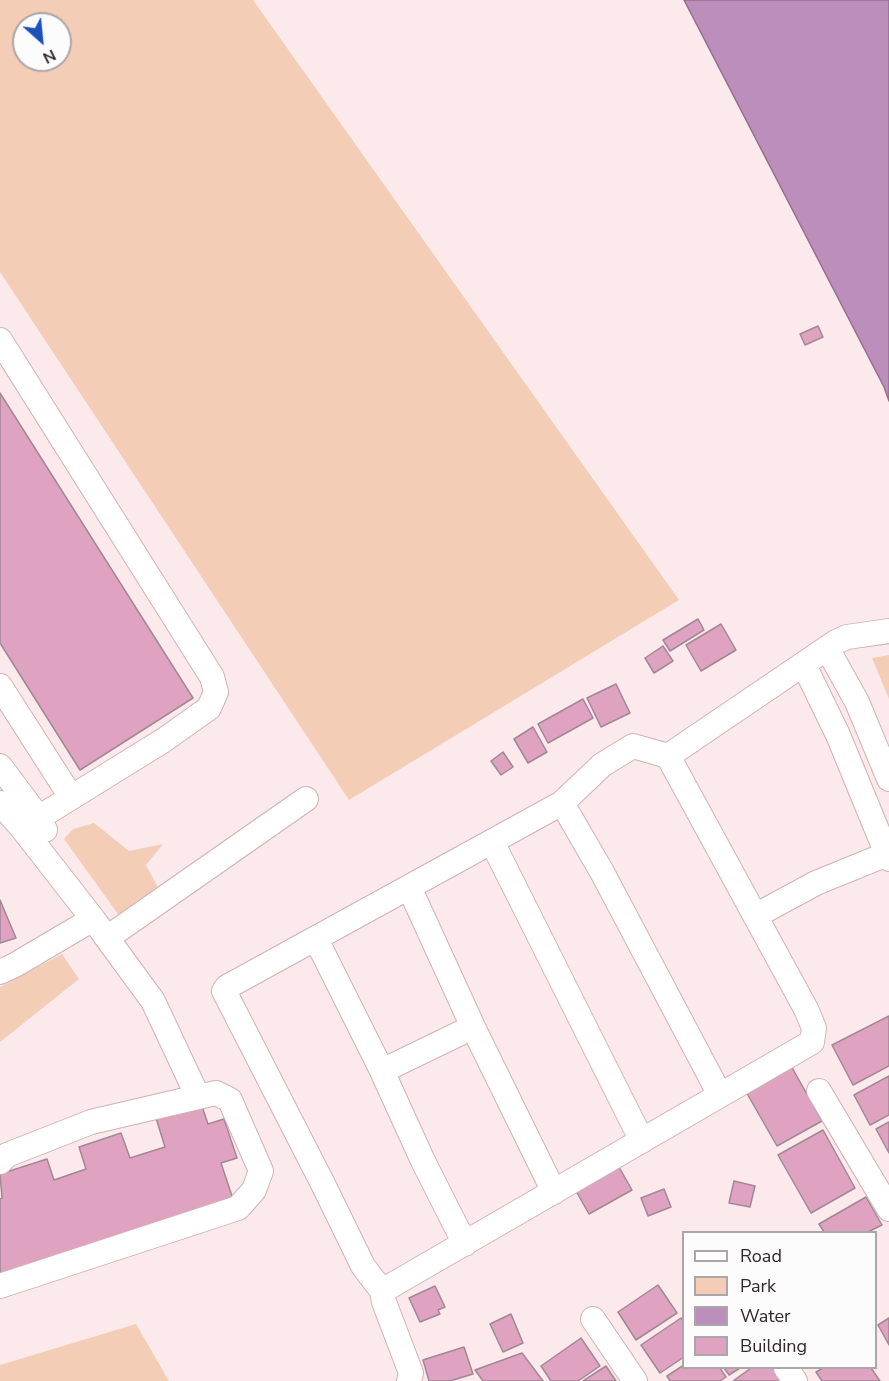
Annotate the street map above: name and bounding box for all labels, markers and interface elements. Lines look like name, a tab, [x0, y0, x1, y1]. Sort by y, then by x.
north arrow	[12, 12, 72, 72]
text: N	[39, 44, 60, 69]
legend	[682, 1231, 877, 1369]
text: Road	[740, 1244, 782, 1268]
text: Park	[740, 1274, 776, 1298]
text: Water	[740, 1304, 791, 1328]
text: Building	[740, 1334, 807, 1358]

